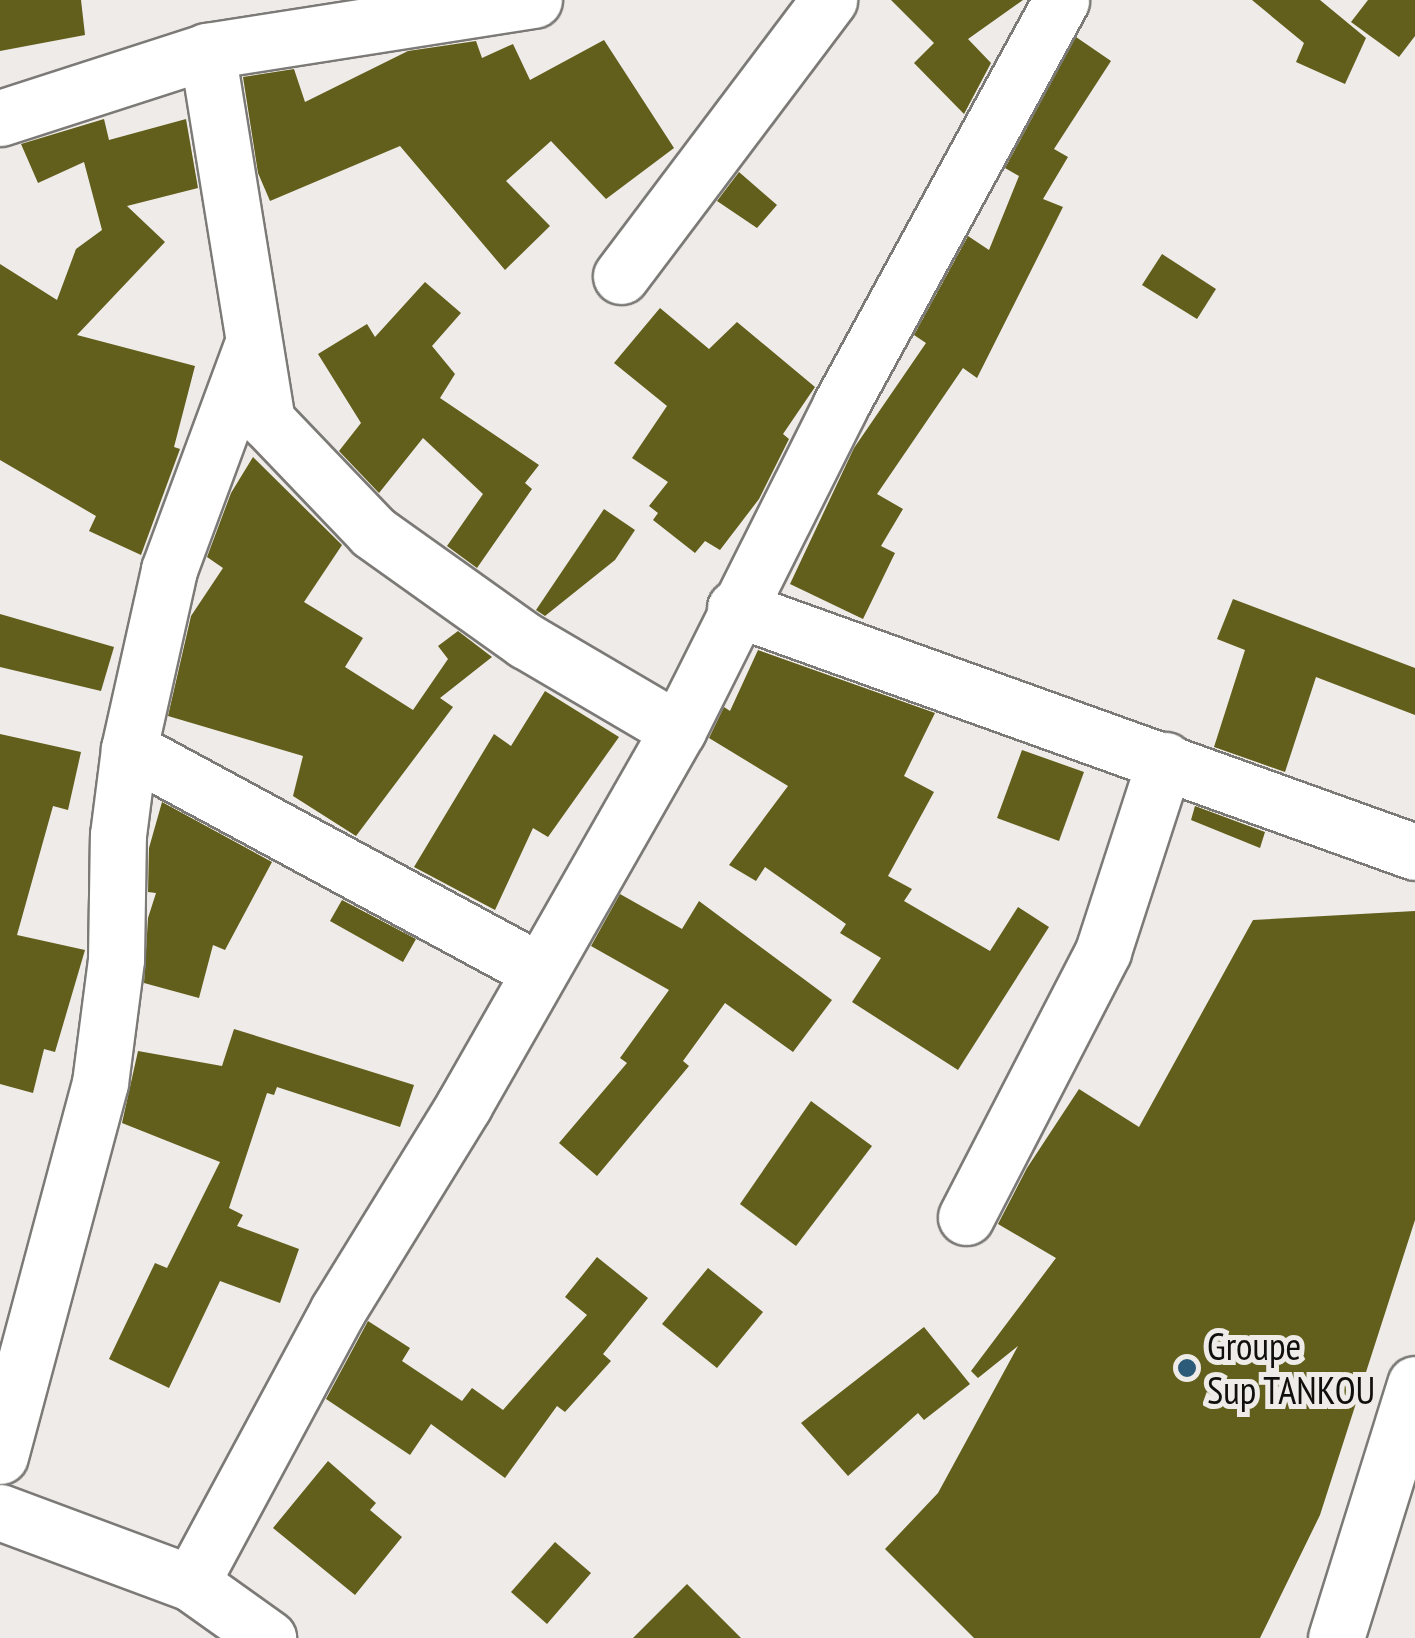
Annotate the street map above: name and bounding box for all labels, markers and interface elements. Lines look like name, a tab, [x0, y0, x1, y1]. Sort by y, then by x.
place label: Groupe Sup TANKOU	[1207, 1323, 1376, 1412]
marker: Groupe Sup TANKOU	[1176, 1357, 1198, 1379]

